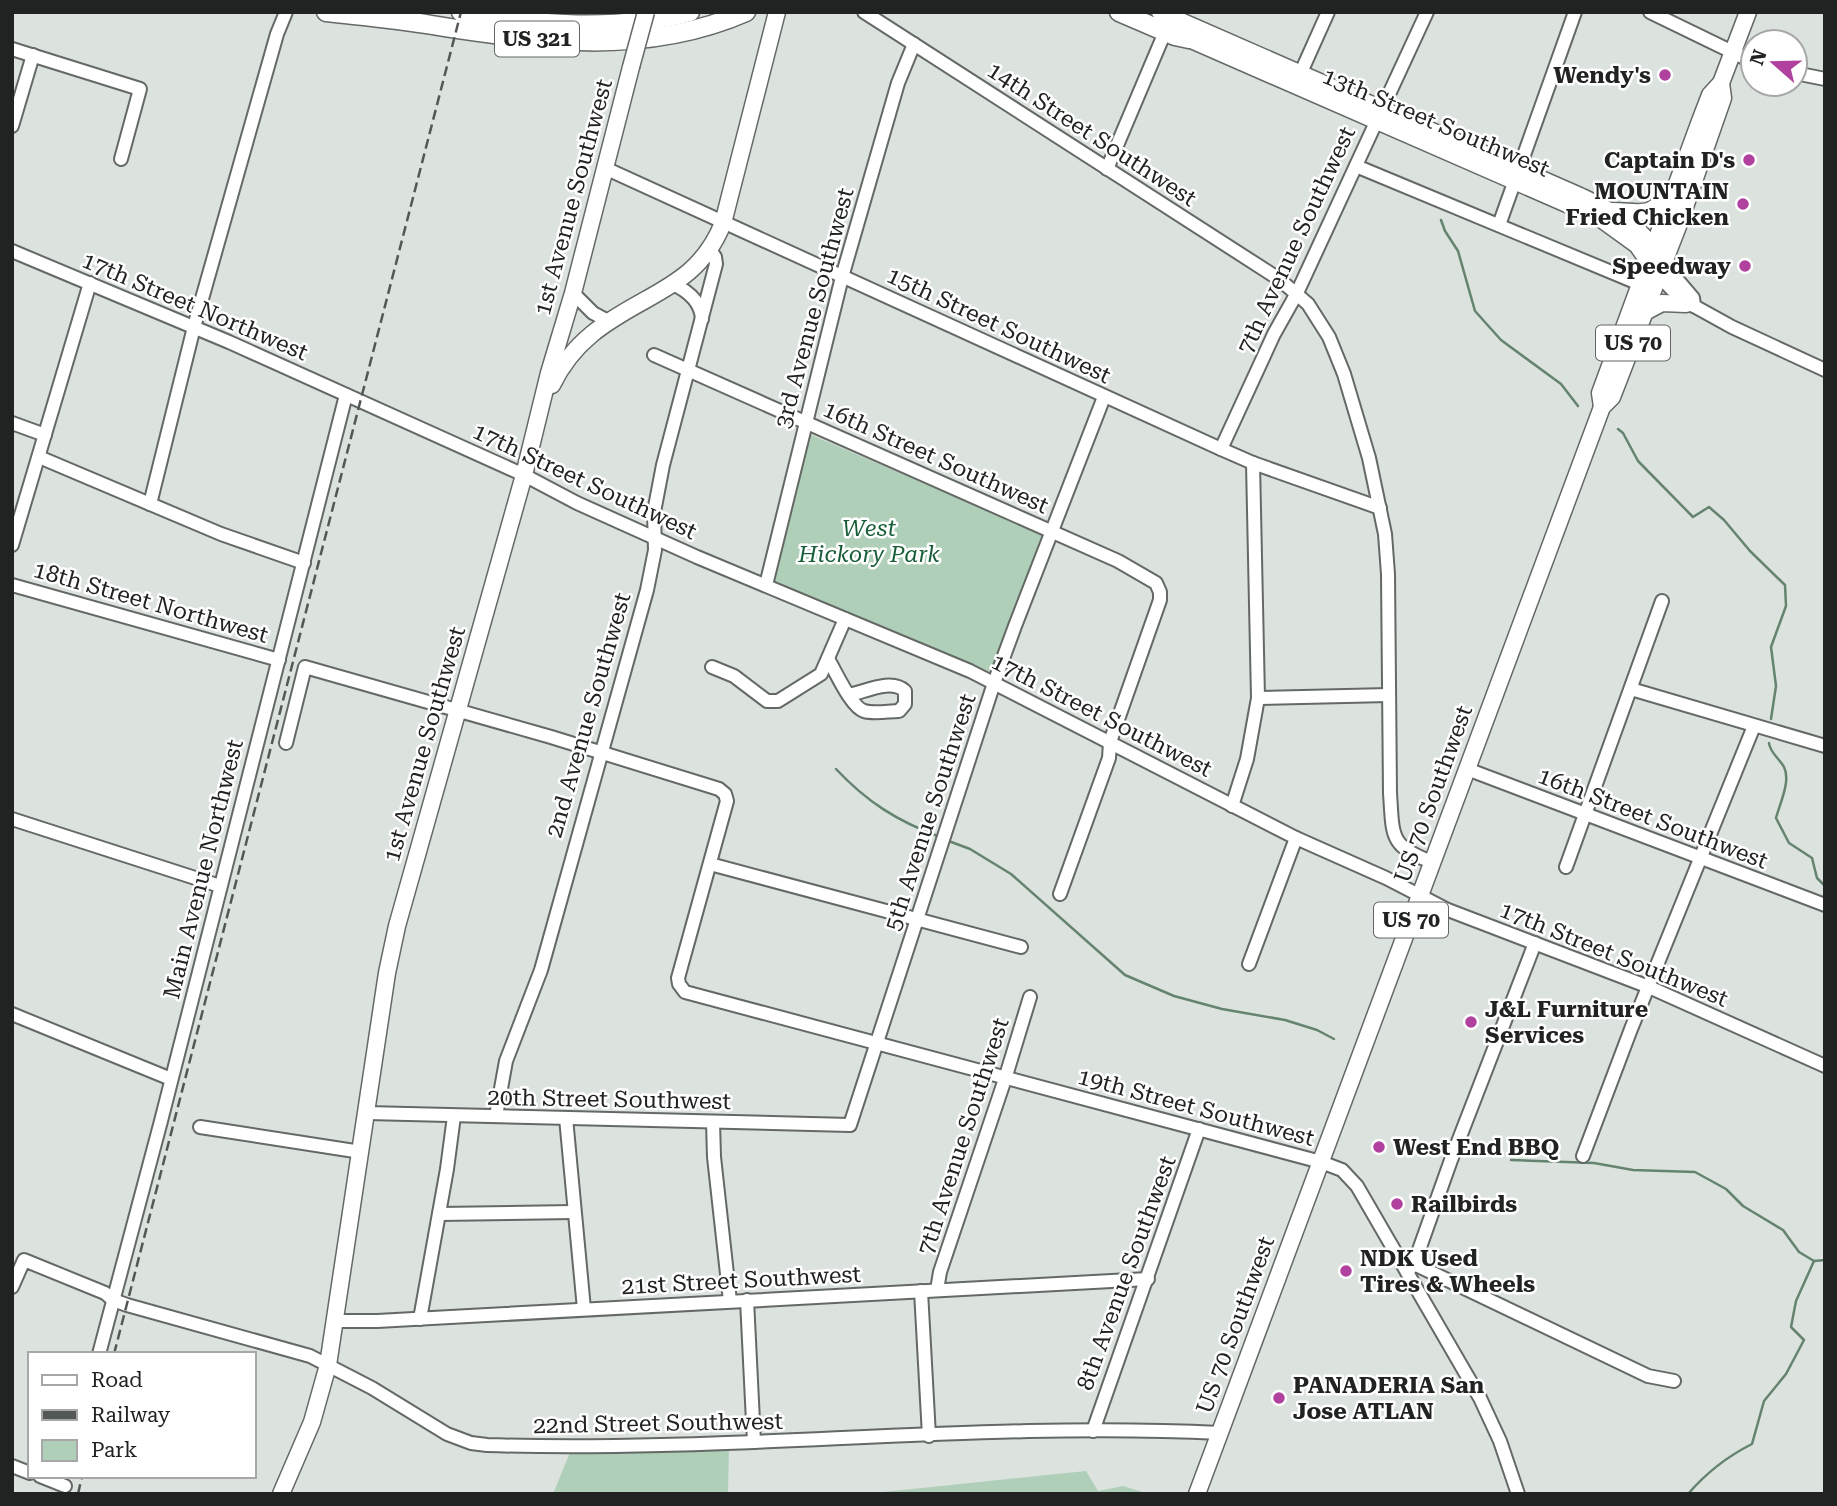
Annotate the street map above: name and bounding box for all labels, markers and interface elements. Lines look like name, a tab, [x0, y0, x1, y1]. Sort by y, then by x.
road number: US 321	[495, 22, 579, 56]
north arrow	[1739, 28, 1809, 98]
text: N	[1745, 46, 1772, 68]
street label: 14th Street Southwest	[982, 57, 1202, 212]
street label: 13th Street Southwest	[1318, 62, 1554, 183]
place label: Wendy's	[1553, 62, 1651, 89]
marker: Wendy's	[1657, 67, 1673, 83]
street label: 1st Avenue Southwest	[529, 76, 618, 318]
street label: 7th Avenue Southwest	[1232, 122, 1361, 358]
place label: Captain D's	[1604, 147, 1735, 174]
marker: Captain D's	[1741, 152, 1757, 168]
place label: MOUNTAIN Fried Chicken	[1565, 178, 1730, 231]
street label: 3rd Avenue Southwest	[769, 184, 860, 431]
marker: MOUNTAIN Fried Chicken	[1735, 196, 1751, 212]
street label: 17th Street Northwest	[78, 247, 312, 366]
place label: Speedway	[1612, 253, 1731, 280]
marker: Speedway	[1737, 258, 1753, 274]
street label: 15th Street Southwest	[883, 262, 1115, 389]
road number: US 70	[1596, 326, 1670, 360]
street label: 16th Street Southwest	[819, 396, 1053, 520]
street label: 17th Street Southwest	[469, 418, 701, 545]
park label: West Hickory Park	[797, 515, 940, 568]
street label: 18th Street Northwest	[30, 556, 272, 649]
street label: 2nd Avenue Southwest	[541, 589, 637, 841]
street label: 1st Avenue Southwest	[378, 623, 471, 865]
street label: 17th Street Southwest	[987, 648, 1217, 783]
street label: 5th Avenue Southwest	[879, 690, 982, 934]
street label: US 70 Southwest	[1389, 701, 1478, 887]
street label: Main Avenue Northwest	[158, 736, 249, 1002]
street label: 16th Street Southwest	[1534, 762, 1772, 875]
street label: 17th Street Southwest	[1496, 896, 1732, 1013]
road number: US 70	[1374, 902, 1448, 937]
place label: J&L Furniture Services	[1485, 996, 1648, 1049]
street label: 7th Avenue Southwest	[912, 1014, 1015, 1258]
marker: J&L Furniture Services	[1463, 1014, 1479, 1030]
street label: 19th Street Southwest	[1075, 1063, 1318, 1152]
street label: 20th Street Southwest	[487, 1084, 732, 1115]
place label: West End BBQ	[1393, 1134, 1559, 1161]
marker: West End BBQ	[1371, 1139, 1387, 1155]
street label: 8th Avenue Southwest	[1071, 1152, 1182, 1394]
place label: Railbirds	[1411, 1191, 1517, 1218]
marker: Railbirds	[1389, 1196, 1405, 1212]
street label: US 70 Southwest	[1191, 1232, 1280, 1418]
place label: NDK Used Tires & Wheels	[1360, 1245, 1535, 1298]
street label: 21st Street Southwest	[621, 1261, 862, 1300]
marker: NDK Used Tires & Wheels	[1338, 1263, 1354, 1279]
legend	[28, 1352, 256, 1478]
text: Road	[91, 1368, 143, 1392]
place label: PANADERIA San Jose ATLAN	[1293, 1372, 1485, 1425]
marker: PANADERIA San Jose ATLAN	[1271, 1390, 1287, 1406]
text: Railway	[91, 1403, 171, 1427]
street label: 22nd Street Southwest	[533, 1408, 784, 1439]
text: Park	[91, 1438, 137, 1462]

